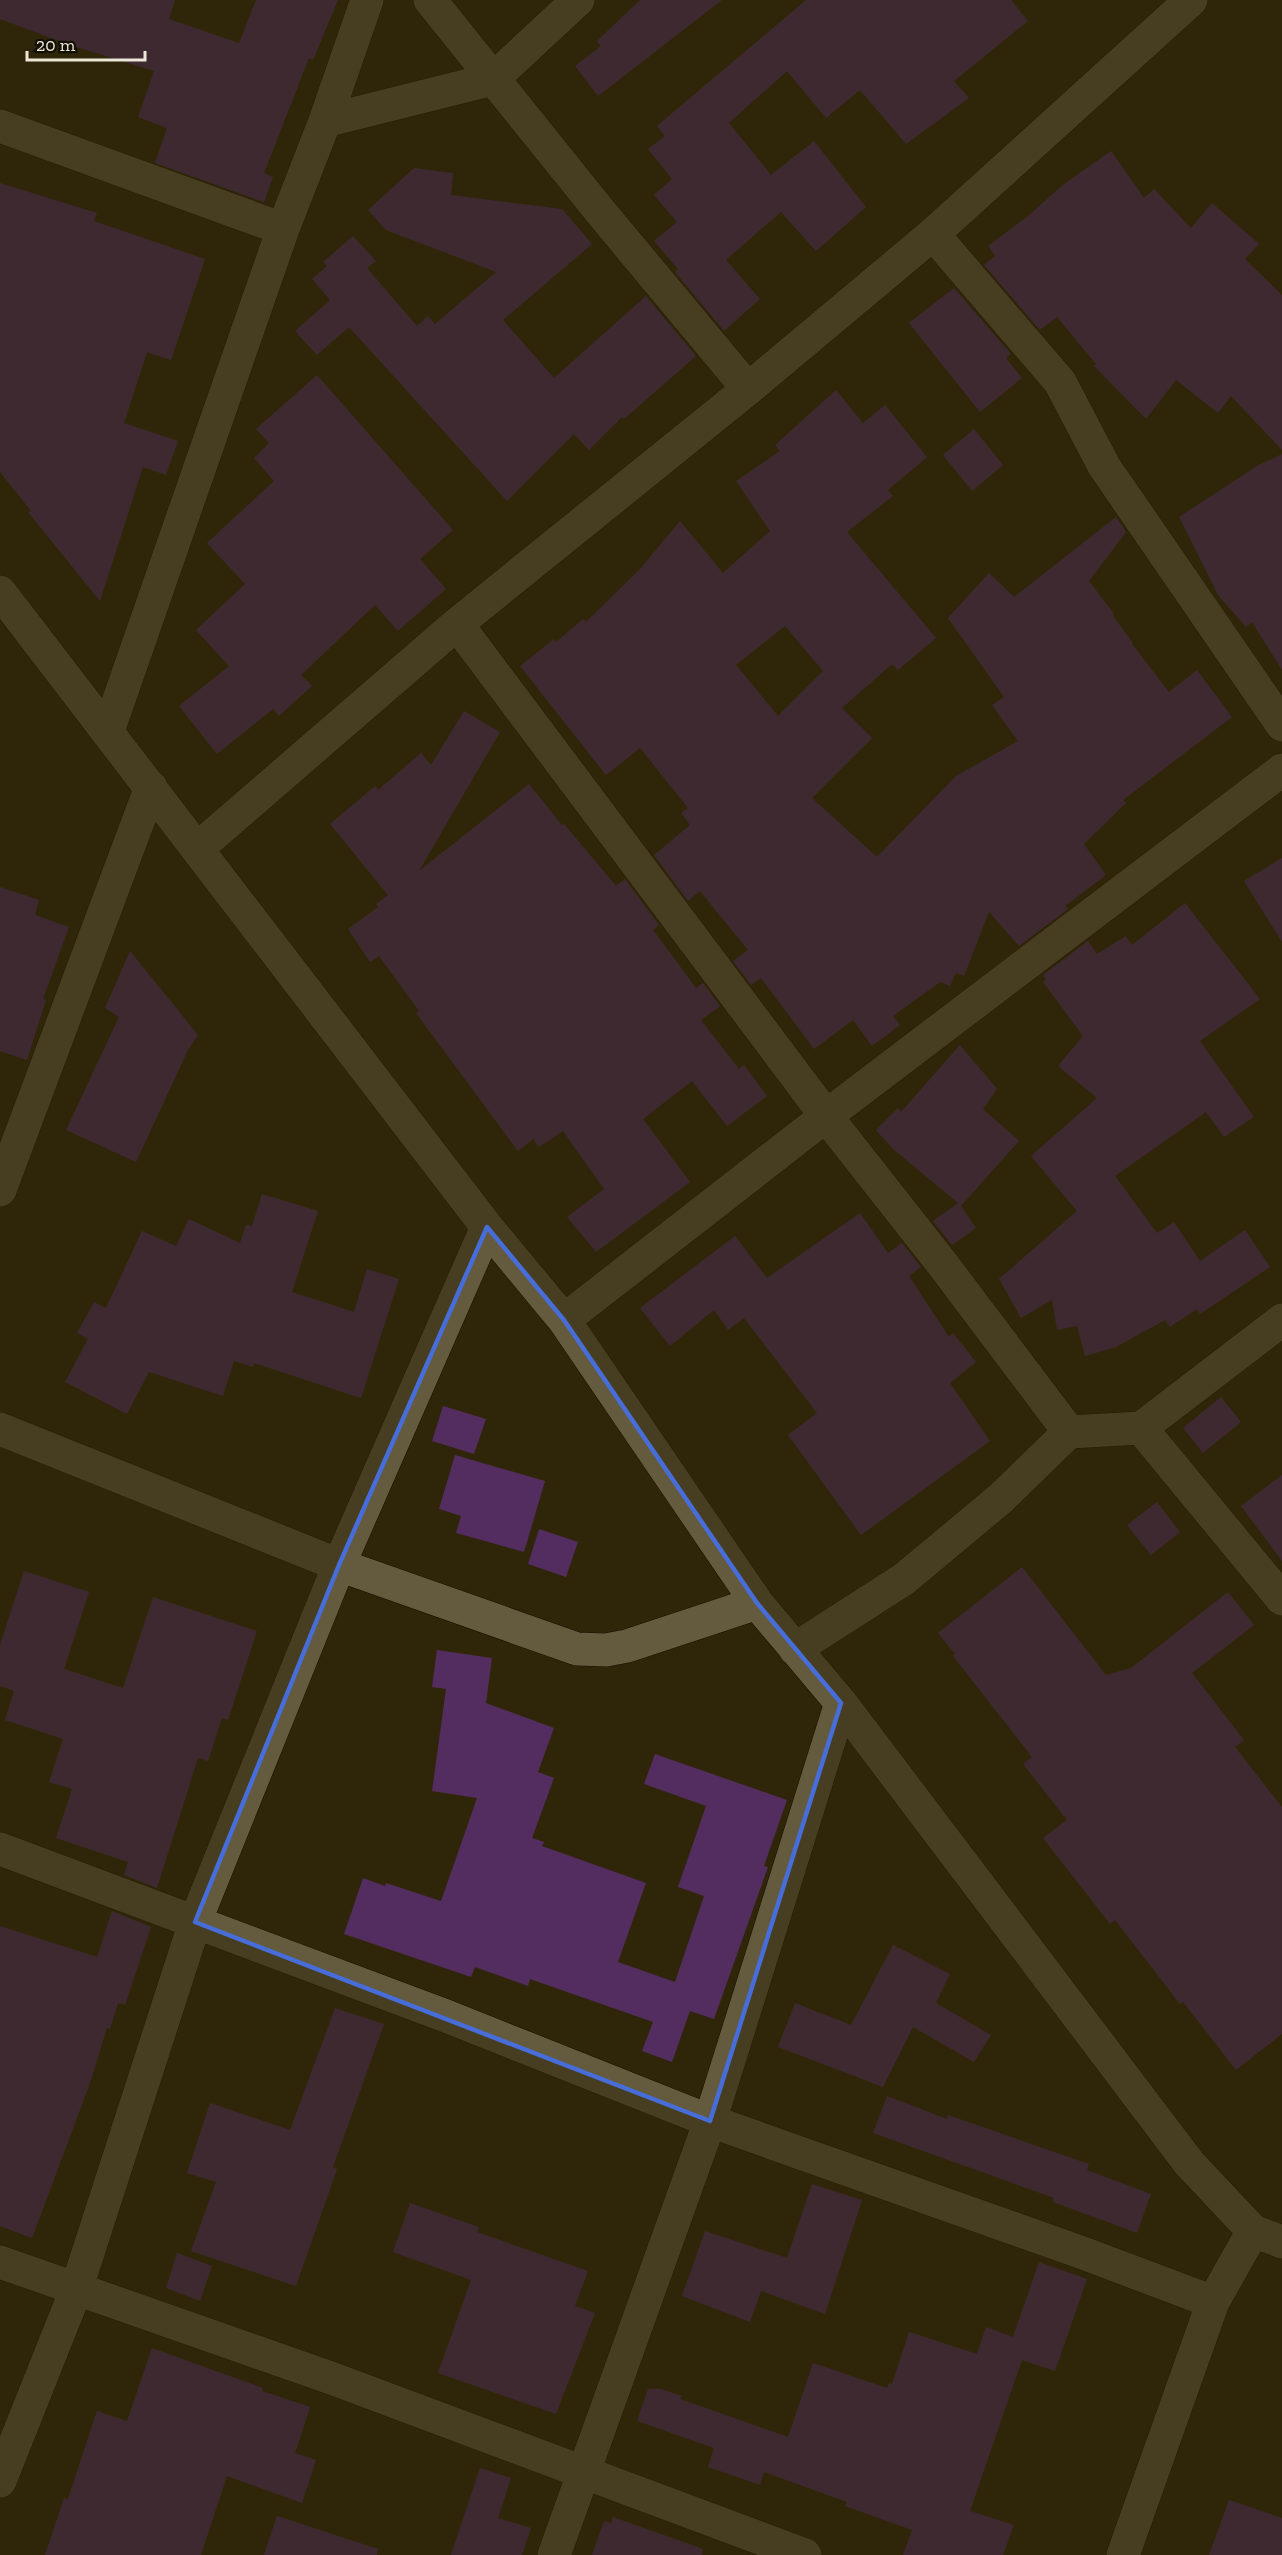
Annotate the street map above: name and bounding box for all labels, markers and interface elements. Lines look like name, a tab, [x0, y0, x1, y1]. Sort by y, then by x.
scale bar	[27, 24, 146, 62]
text: 20 m	[36, 34, 76, 56]

